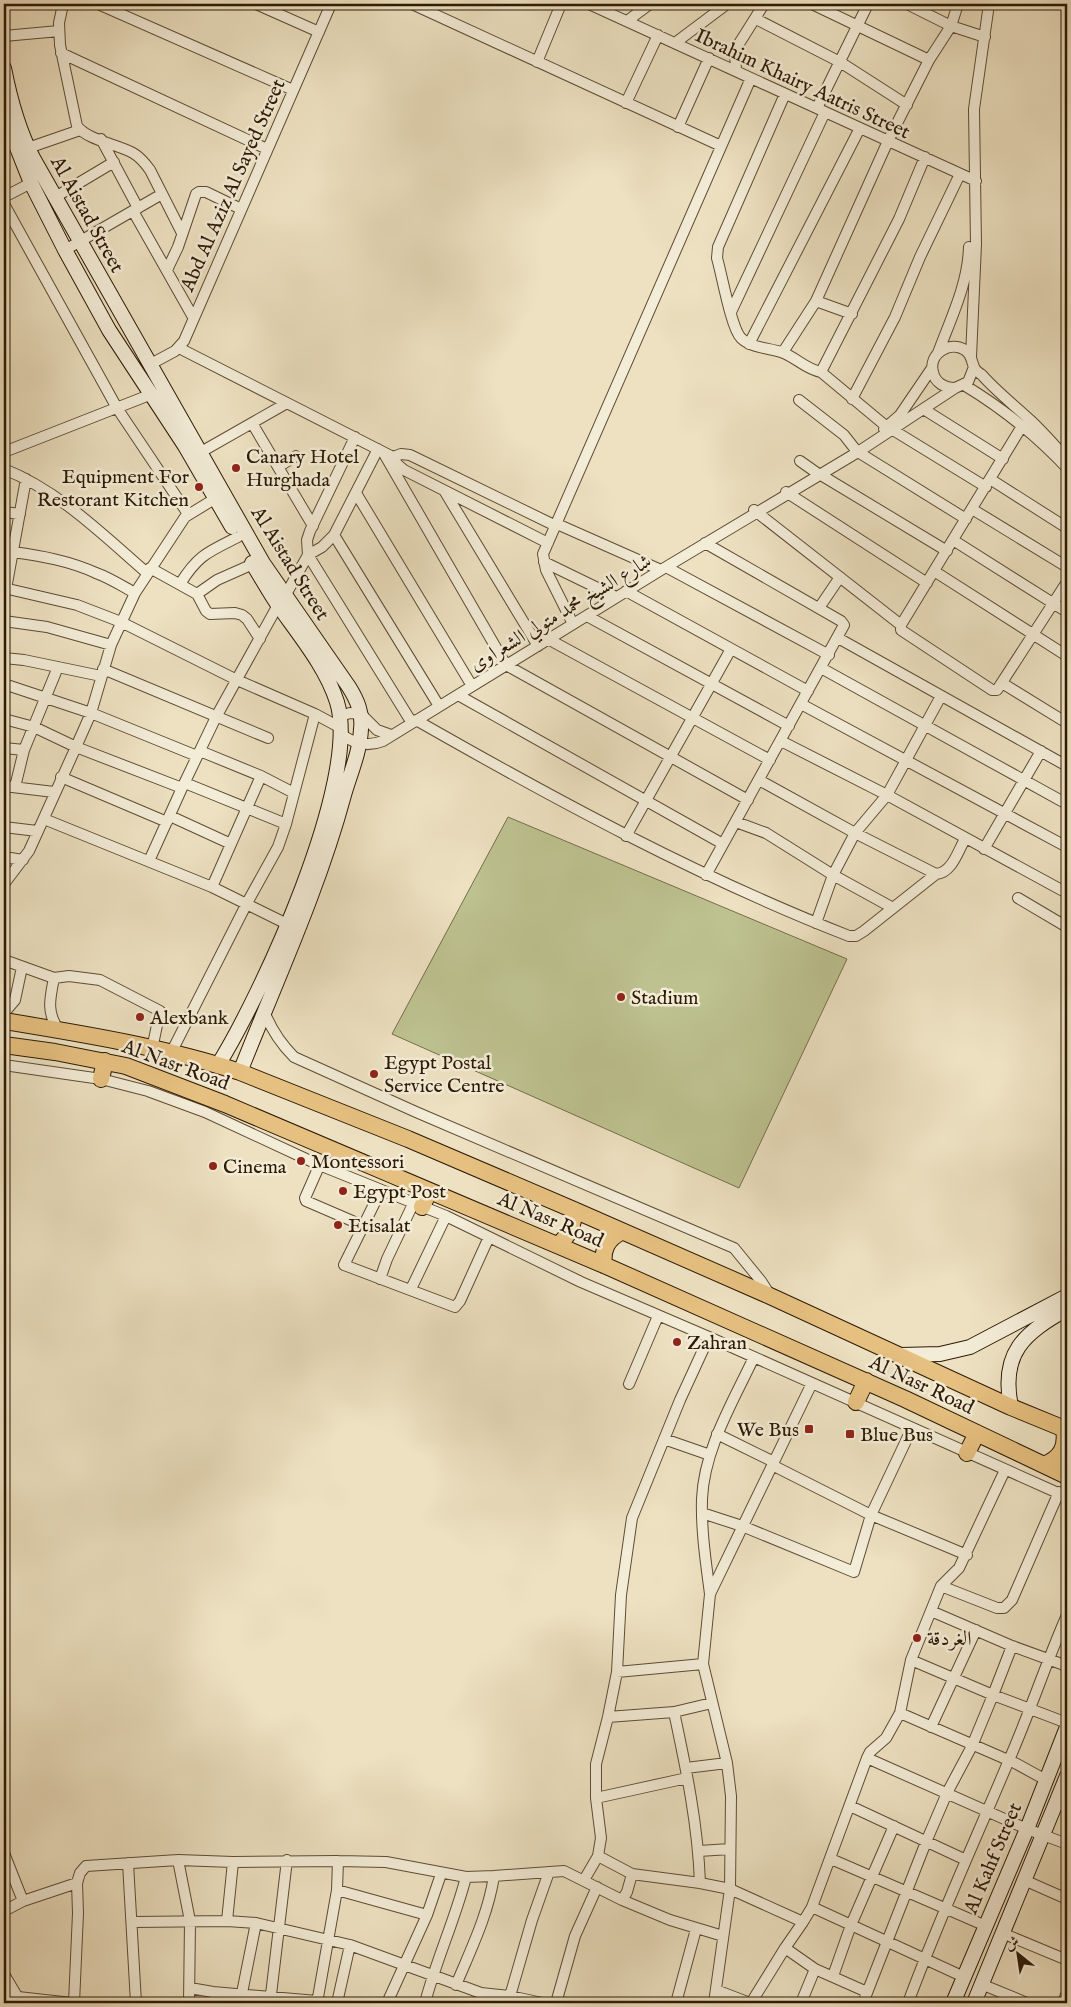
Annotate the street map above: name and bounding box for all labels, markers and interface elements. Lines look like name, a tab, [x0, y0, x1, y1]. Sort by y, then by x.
street label: Ibrahim Khairy Aatris Street	[691, 23, 914, 145]
street label: Abd Al Aziz Al Sayed Street	[175, 75, 292, 297]
street label: Al Aistad Street	[44, 151, 129, 278]
place label: Canary Hotel Hurghada	[246, 445, 359, 493]
marker: Canary Hotel Hurghada	[230, 462, 242, 474]
place label: Equipment For Restorant Kitchen	[37, 465, 190, 513]
marker: Equipment For Restorant Kitchen	[193, 481, 205, 493]
street label: Al Aistad Street	[244, 501, 335, 625]
street label: شارع الشيخ محمد متولي الشعراوى	[465, 549, 658, 681]
place label: Stadium	[631, 986, 698, 1011]
marker: Stadium	[615, 991, 627, 1003]
place label: Alexbank	[149, 1006, 229, 1031]
marker: Alexbank	[134, 1011, 146, 1023]
street label: Al Nasr Road	[117, 1034, 233, 1097]
place label: Egypt Postal Service Centre	[384, 1051, 505, 1099]
marker: Egypt Postal Service Centre	[368, 1068, 380, 1080]
place label: Montessori	[311, 1150, 404, 1175]
place label: Cinema	[223, 1155, 287, 1180]
marker: Montessori	[295, 1155, 307, 1167]
marker: Cinema	[207, 1160, 219, 1172]
place label: Egypt Post	[353, 1180, 446, 1205]
marker: Egypt Post	[337, 1185, 349, 1197]
street label: Al Nasr Road	[493, 1186, 607, 1254]
place label: Etisalat	[348, 1214, 411, 1239]
marker: Etisalat	[332, 1219, 344, 1231]
place label: Zahran	[687, 1331, 747, 1356]
marker: Zahran	[671, 1336, 683, 1348]
street label: Al Nasr Road	[864, 1350, 978, 1421]
place label: We Bus	[737, 1418, 799, 1443]
marker: We Bus	[803, 1423, 815, 1435]
place label: Blue Bus	[860, 1423, 933, 1448]
marker: Blue Bus	[844, 1428, 856, 1440]
place label: الغردقة	[927, 1627, 972, 1652]
marker: الغردقة	[911, 1632, 923, 1644]
street label: Al Kahf Street	[958, 1799, 1028, 1919]
north arrow	[994, 1930, 1044, 1980]
text: ش	[1001, 1932, 1023, 1955]

